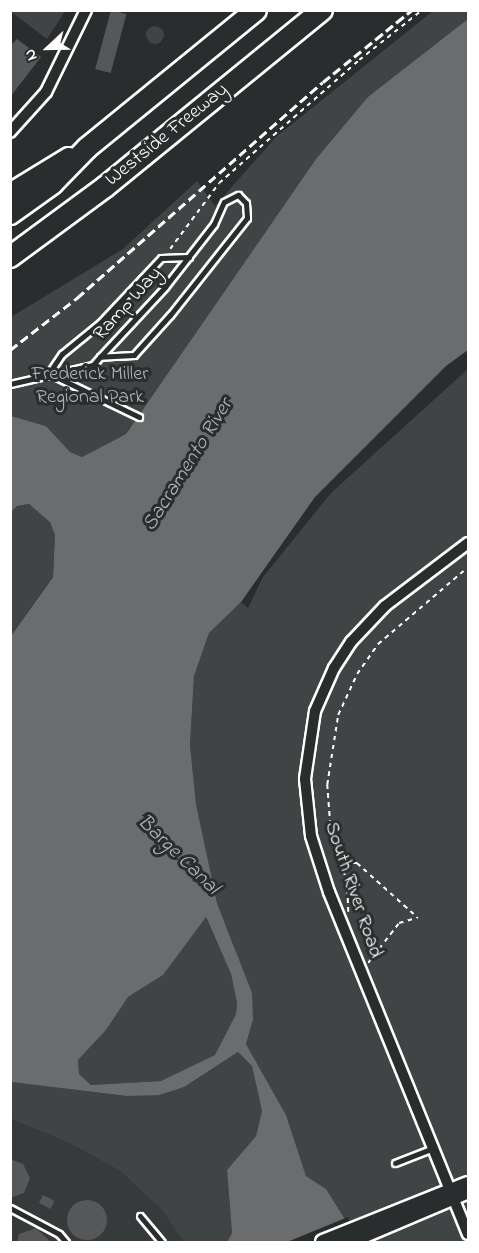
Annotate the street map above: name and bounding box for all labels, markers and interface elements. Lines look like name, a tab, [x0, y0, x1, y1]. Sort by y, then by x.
north arrow	[18, 18, 78, 78]
text: N	[18, 45, 44, 64]
street label: Westside Freeway	[101, 78, 233, 192]
street label: Ramp Way	[89, 262, 167, 346]
park label: Frederick Miller Regional Park	[32, 363, 148, 410]
water label: Sacramento River	[137, 394, 239, 536]
water label: Barge Canal	[132, 810, 224, 900]
street label: South River Road	[318, 819, 388, 961]

